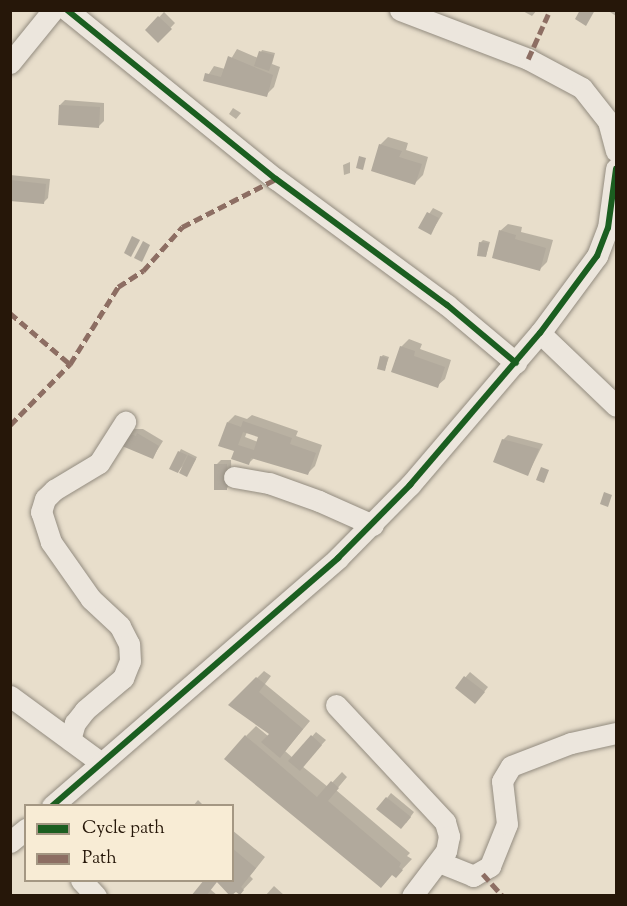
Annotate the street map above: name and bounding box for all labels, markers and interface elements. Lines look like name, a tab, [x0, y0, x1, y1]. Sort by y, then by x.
legend	[24, 804, 234, 882]
text: Cycle path	[82, 816, 165, 842]
text: Path	[82, 846, 117, 872]

